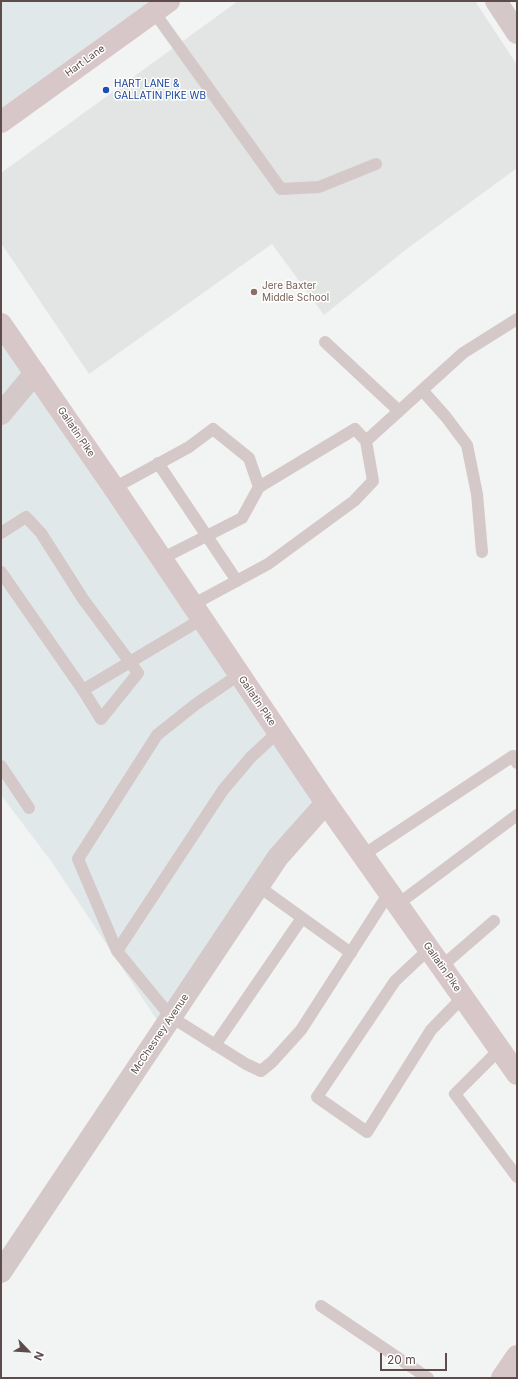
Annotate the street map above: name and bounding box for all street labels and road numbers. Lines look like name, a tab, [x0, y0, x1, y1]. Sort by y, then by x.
street label: Hart Lane	[63, 43, 107, 79]
street label: Gallatin Pike	[55, 405, 97, 459]
street label: Gallatin Pike	[236, 674, 278, 728]
street label: Gallatin Pike	[420, 940, 464, 994]
street label: McChesney Avenue	[129, 992, 191, 1076]

